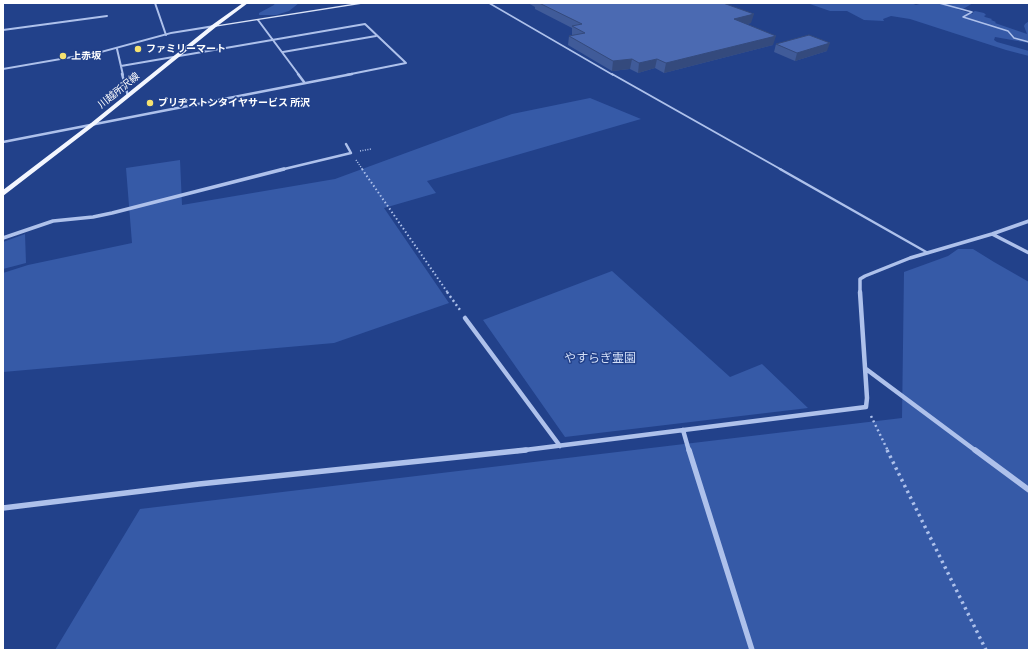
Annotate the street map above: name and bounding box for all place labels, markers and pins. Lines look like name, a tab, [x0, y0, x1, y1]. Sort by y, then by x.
place label: ファミリーマート	[146, 43, 226, 55]
marker: ファミリーマート	[133, 44, 143, 54]
place label: 上赤坂	[71, 50, 101, 62]
marker: 上赤坂	[58, 51, 68, 61]
place label: ブリヂストンタイヤサービス 所沢	[158, 97, 310, 109]
marker: ブリヂストンタイヤサービス 所沢	[145, 98, 155, 108]

